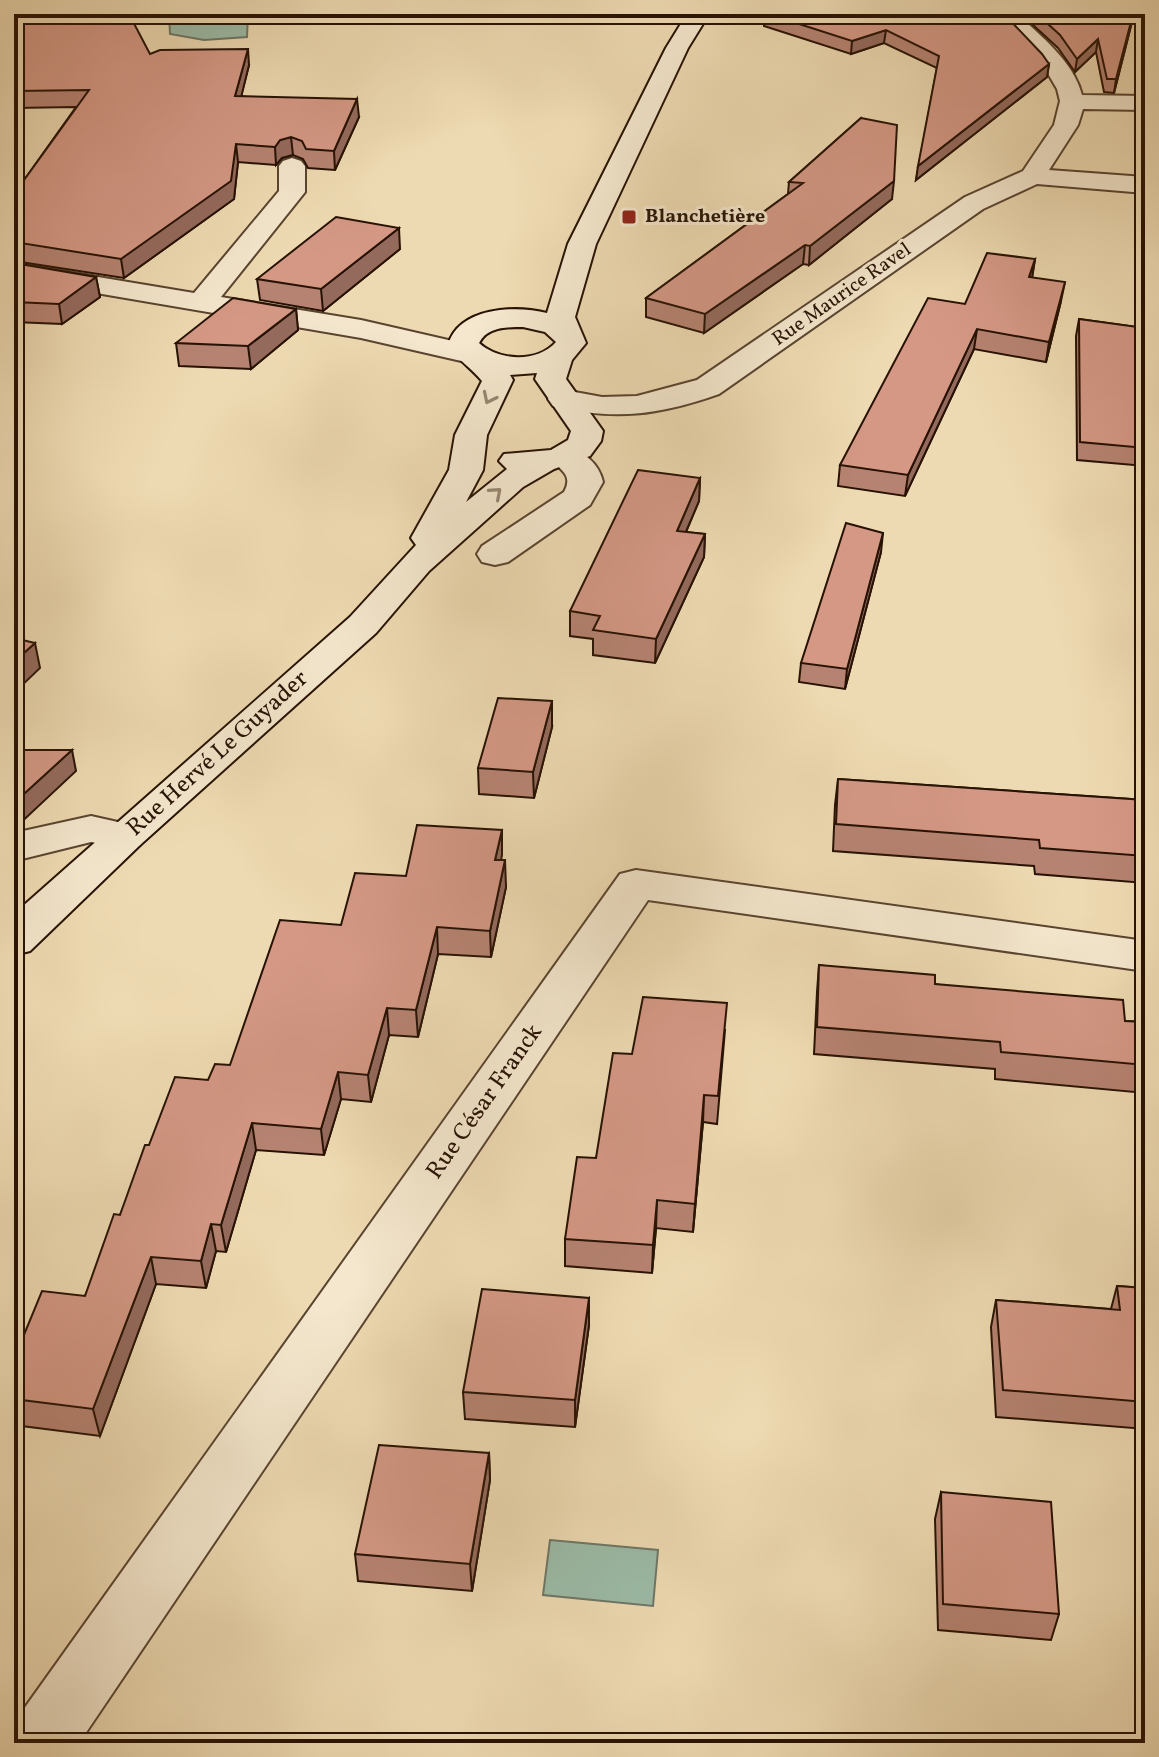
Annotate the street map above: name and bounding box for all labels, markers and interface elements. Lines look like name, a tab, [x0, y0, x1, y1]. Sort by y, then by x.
place label: Blanchetière	[645, 203, 765, 231]
marker: Blanchetière	[620, 208, 638, 226]
street label: Rue Maurice Ravel	[767, 236, 917, 353]
one-way arrow	[483, 390, 499, 405]
one-way arrow	[486, 488, 501, 503]
street label: Rue Hervé Le Guyader	[120, 663, 316, 845]
street label: Rue César Franck	[419, 1017, 551, 1187]

